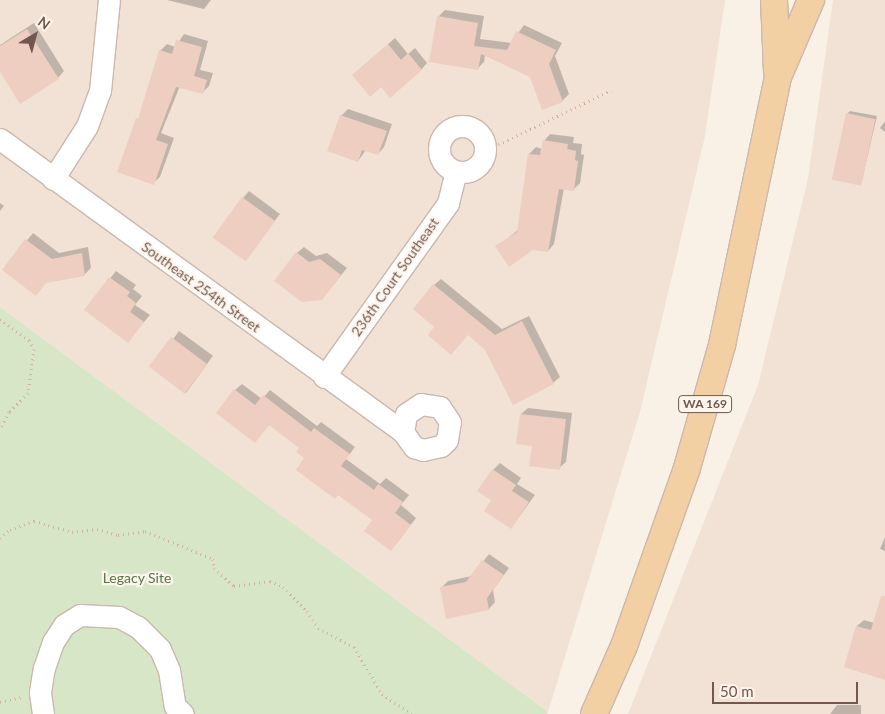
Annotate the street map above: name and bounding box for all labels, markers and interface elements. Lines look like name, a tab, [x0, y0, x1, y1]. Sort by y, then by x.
north arrow	[10, 10, 60, 60]
text: N	[35, 13, 54, 33]
street label: 236th Court Southeast	[348, 214, 442, 340]
street label: Southeast 254th Street	[138, 238, 264, 336]
road number: WA 169	[678, 394, 732, 414]
park label: Legacy Site	[102, 570, 172, 586]
scale bar	[715, 672, 861, 704]
text: 50 m	[720, 682, 754, 700]

